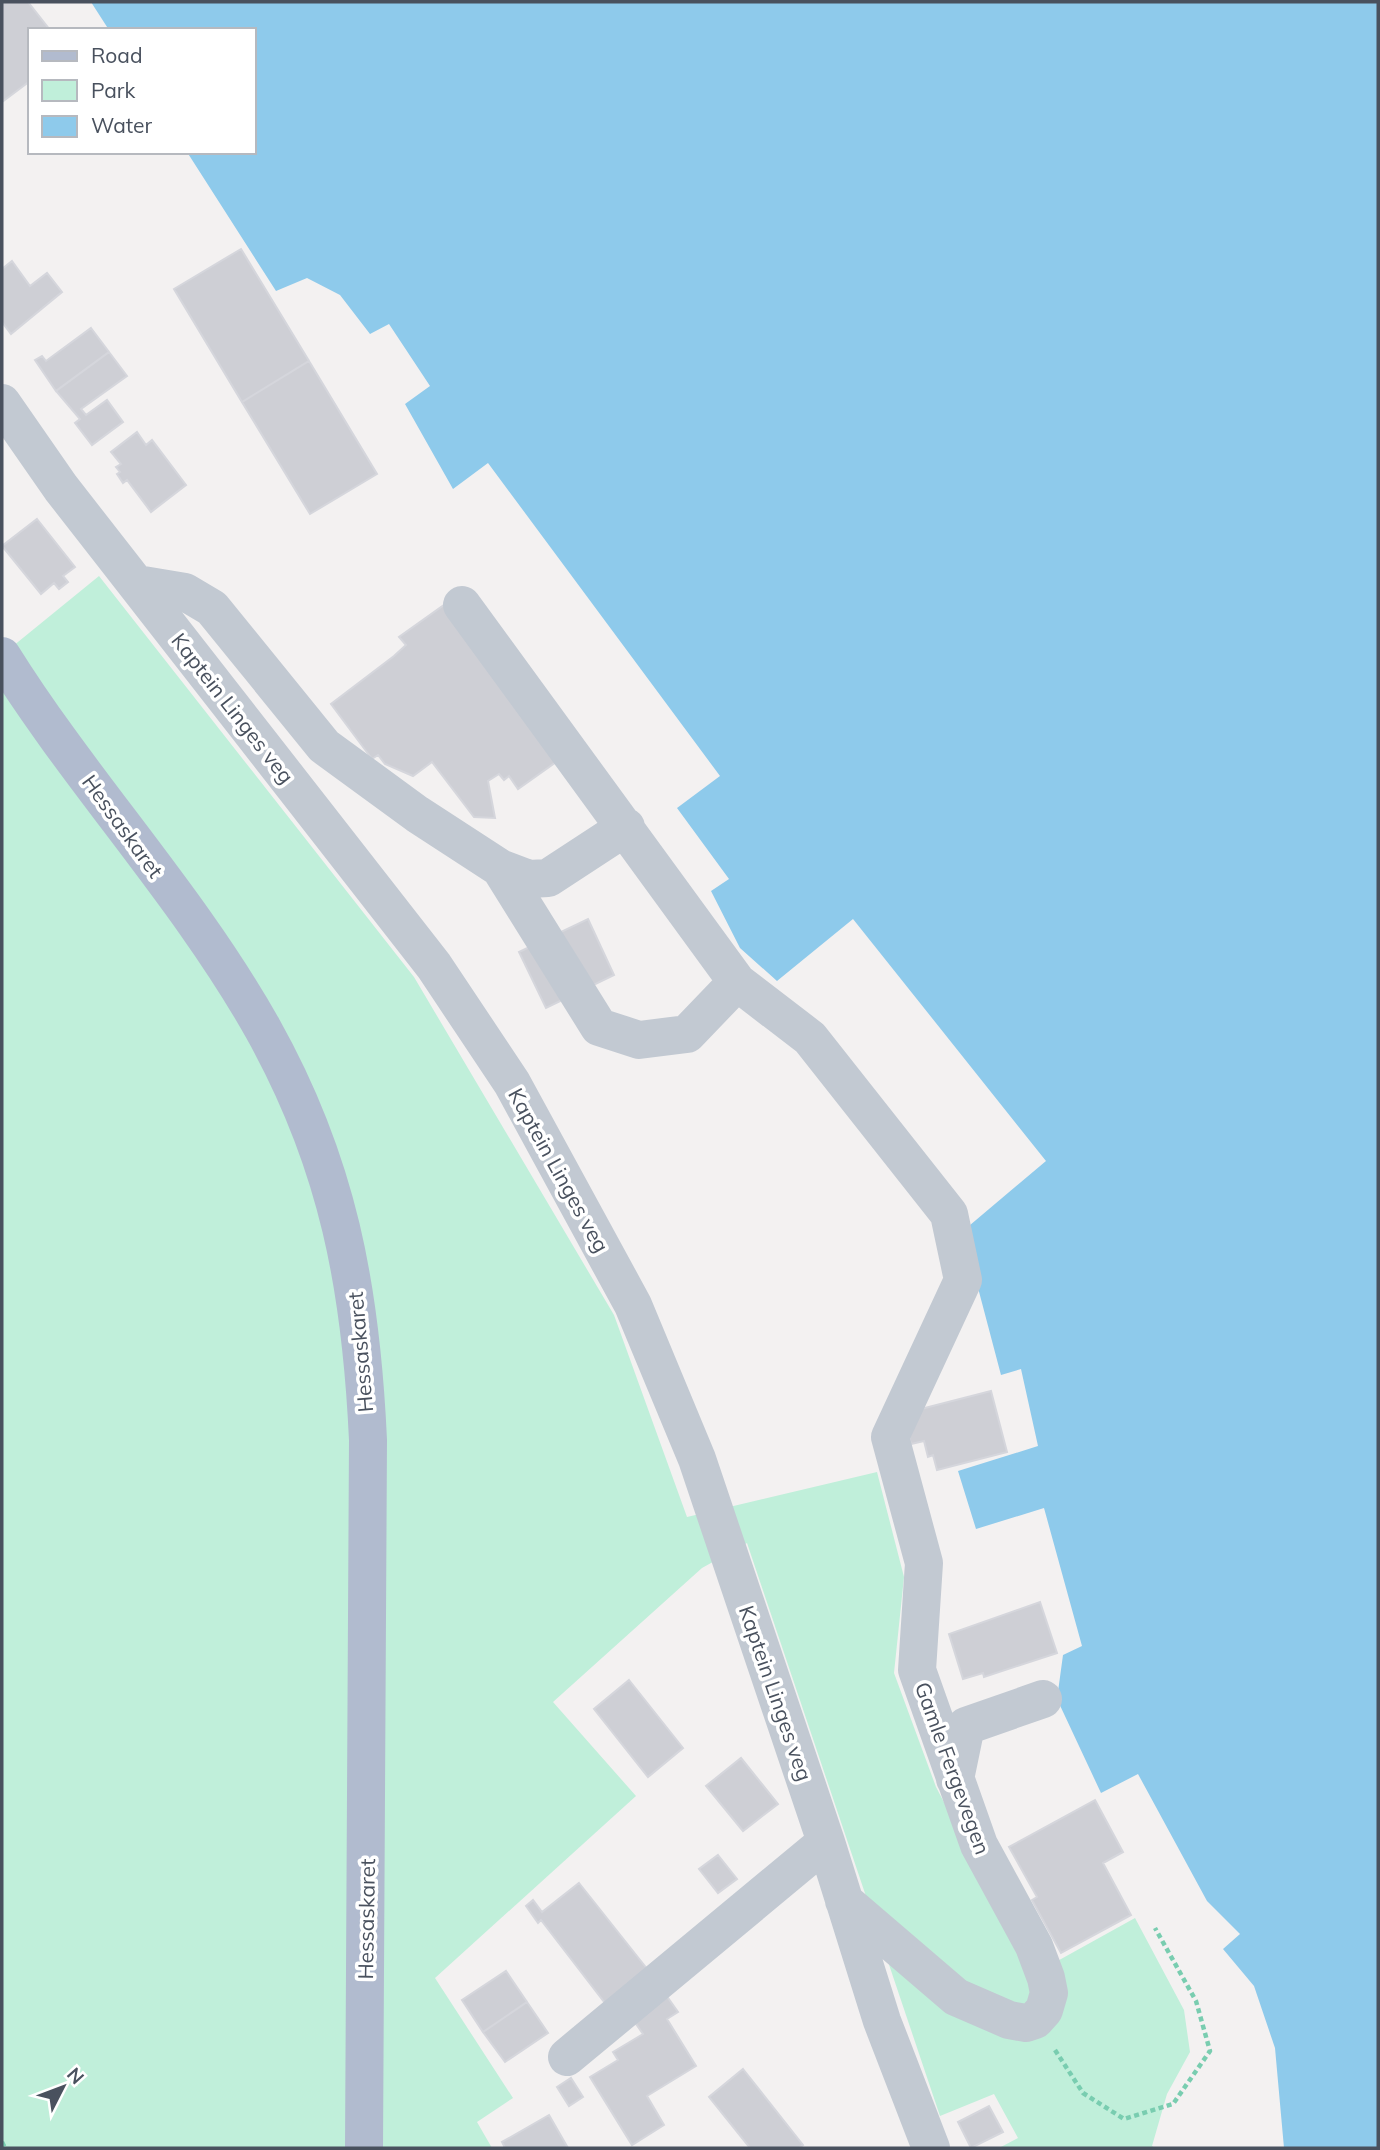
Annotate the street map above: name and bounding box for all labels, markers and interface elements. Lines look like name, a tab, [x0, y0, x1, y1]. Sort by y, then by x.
legend	[28, 28, 256, 154]
text: Road	[91, 42, 142, 68]
text: Park	[91, 77, 135, 103]
text: Water	[91, 112, 152, 138]
street label: Kaptein Linges veg	[166, 628, 300, 788]
street label: Hessaskaret	[77, 769, 169, 883]
street label: Kaptein Linges veg	[503, 1083, 615, 1257]
street label: Hessaskaret	[342, 1291, 378, 1413]
street label: Kaptein Linges veg	[734, 1602, 818, 1784]
street label: Gamle Fergevegen	[910, 1678, 996, 1858]
street label: Hessaskaret	[352, 1858, 380, 1980]
north arrow	[28, 2052, 98, 2122]
text: N	[62, 2062, 89, 2089]

